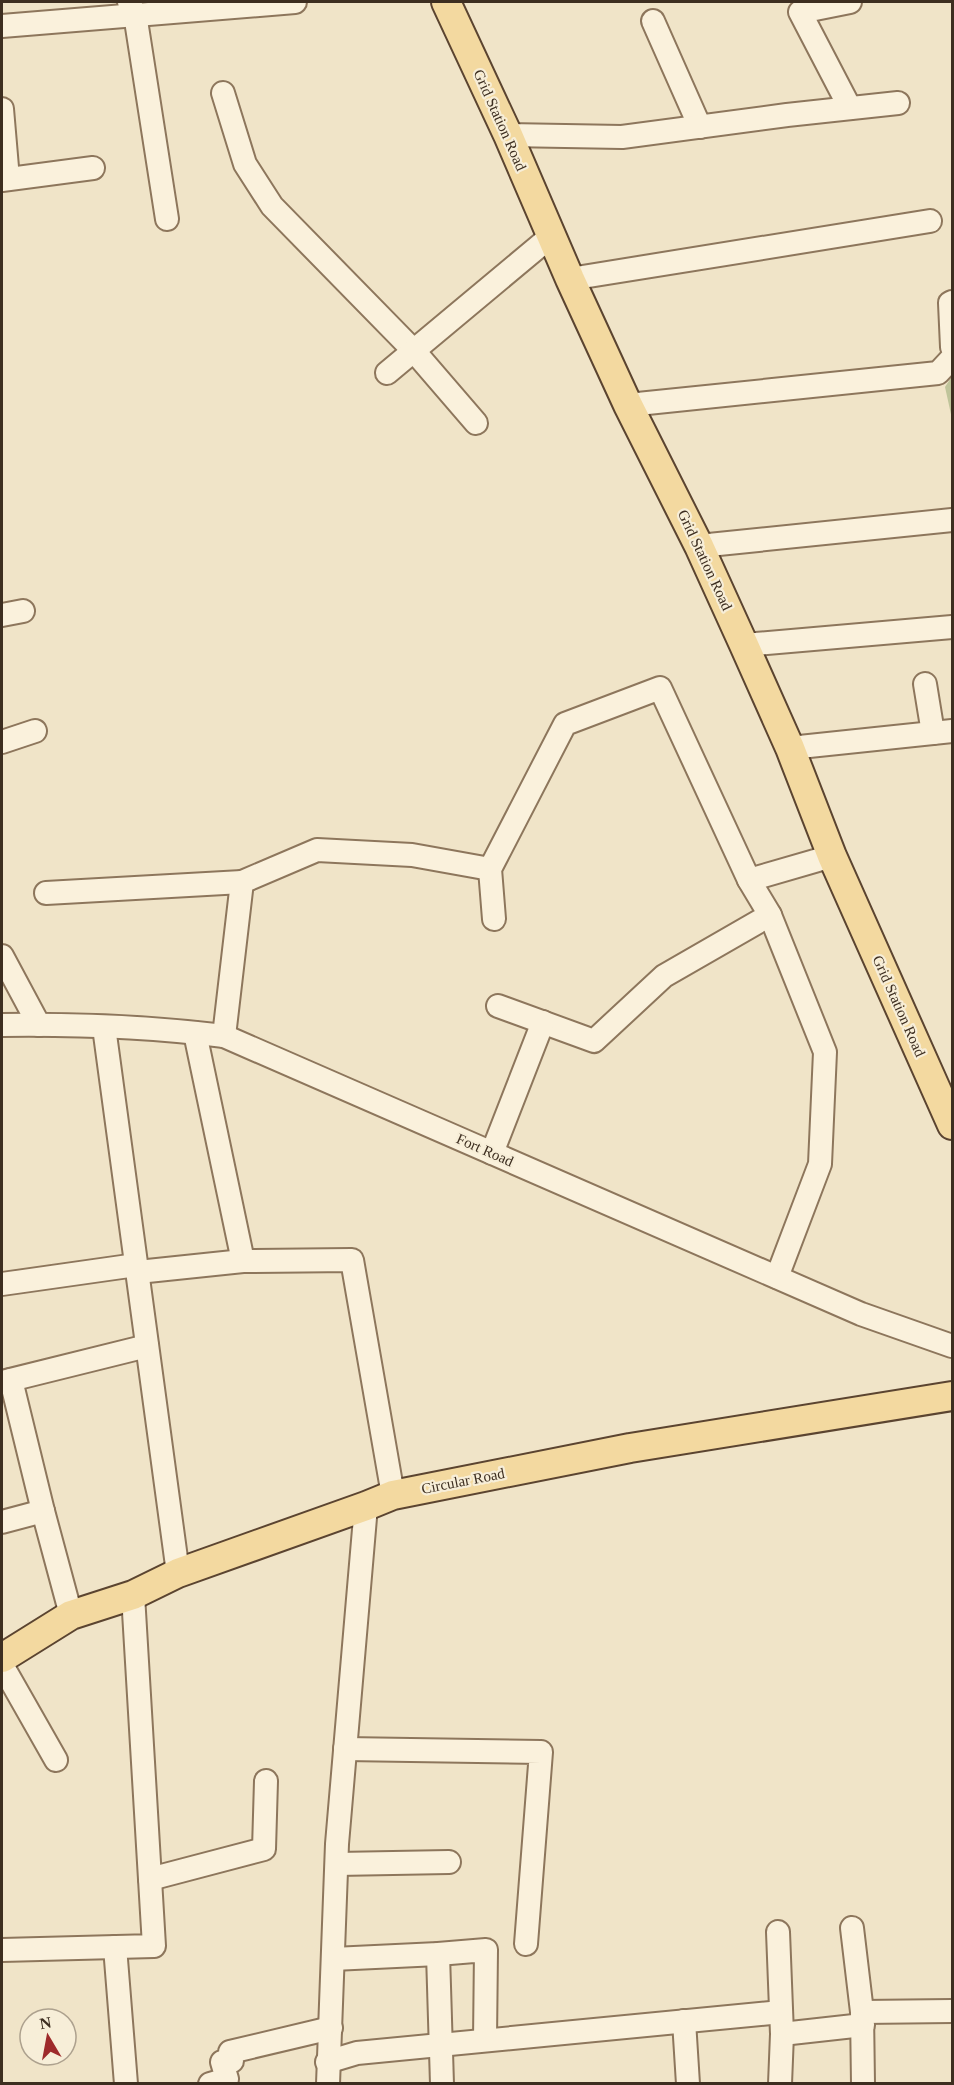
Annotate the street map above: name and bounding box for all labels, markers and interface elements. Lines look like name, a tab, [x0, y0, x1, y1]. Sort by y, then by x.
street label: Grid Station Road	[470, 67, 530, 174]
street label: Grid Station Road	[675, 507, 736, 613]
street label: Grid Station Road	[869, 953, 929, 1060]
street label: Fort Road	[454, 1130, 516, 1170]
street label: Circular Road	[420, 1465, 507, 1497]
north arrow	[18, 2007, 78, 2067]
text: N	[38, 2013, 53, 2032]

